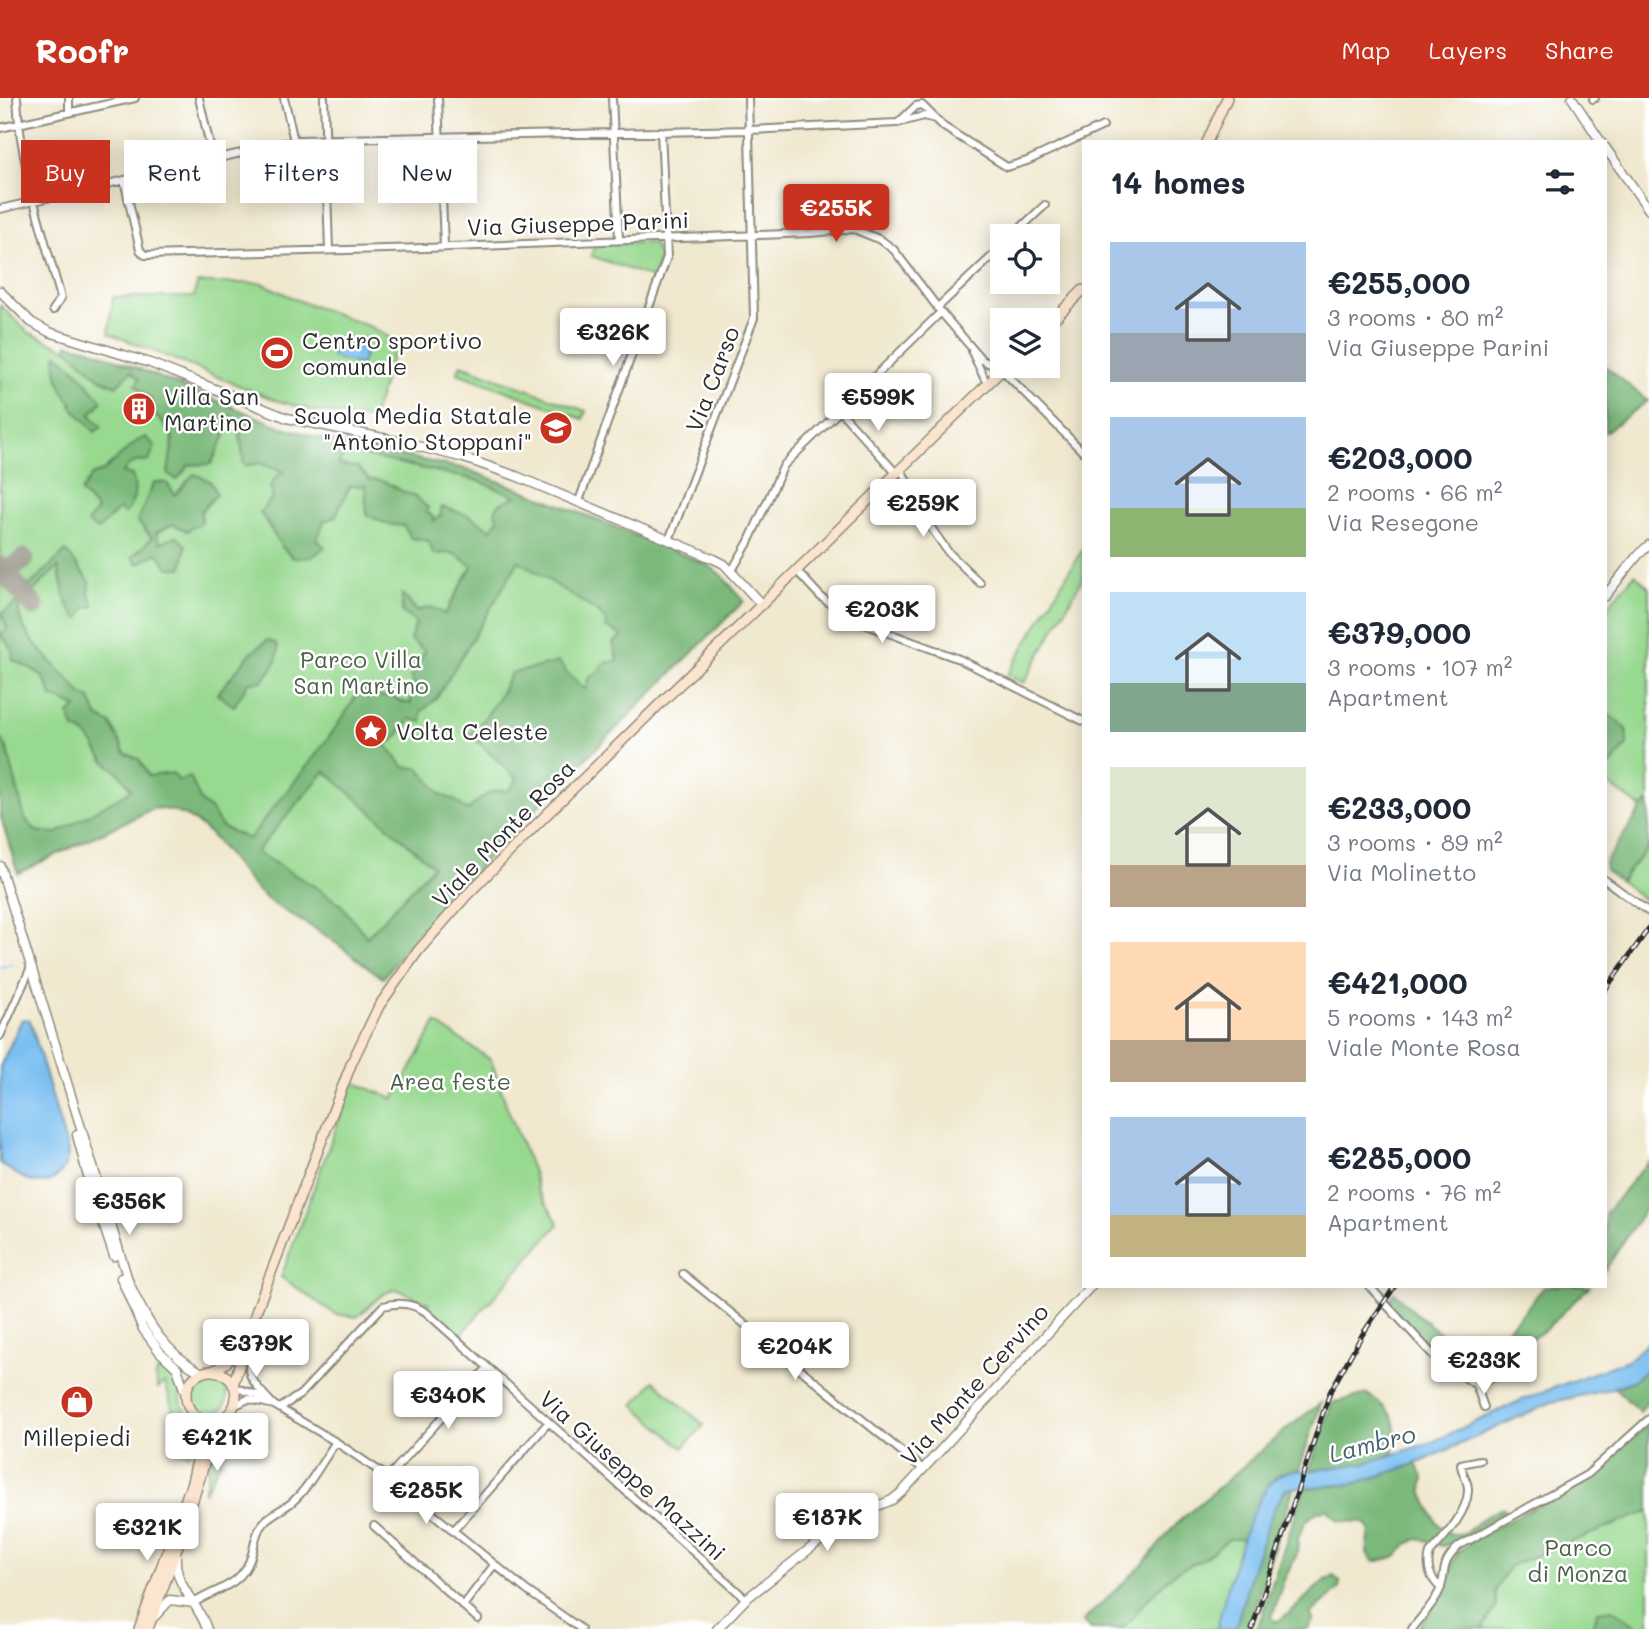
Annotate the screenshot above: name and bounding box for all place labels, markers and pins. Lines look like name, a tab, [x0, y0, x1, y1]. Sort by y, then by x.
pin: €255K	[787, 184, 885, 244]
pin: €326K	[564, 308, 662, 368]
place label: Centro sportivo comunale	[302, 325, 482, 381]
sports icon: Centro sportivo comunale	[258, 334, 296, 372]
pin: €599K	[829, 374, 927, 433]
place label: Villa San Martino	[164, 381, 259, 437]
building icon: Villa San Martino	[120, 390, 158, 428]
place label: Scuola Media Statale "Antonio Stoppani"	[294, 400, 532, 456]
school or university icon: Scuola Media Statale "Antonio Stoppani"	[537, 409, 575, 447]
pin: €259K	[874, 480, 972, 539]
pin: €203K	[833, 586, 931, 645]
place icon: Volta Celeste	[352, 712, 390, 750]
place label: Volta Celeste	[396, 716, 548, 746]
pin: €356K	[80, 1178, 178, 1237]
pin: €379K	[207, 1320, 305, 1379]
pin: €204K	[746, 1322, 844, 1382]
pin: €233K	[1435, 1336, 1533, 1396]
pin: €340K	[399, 1372, 497, 1431]
shop icon: Millepiedi	[58, 1383, 96, 1421]
pin: €421K	[168, 1414, 266, 1473]
place label: Millepiedi	[23, 1422, 131, 1452]
pin: €285K	[377, 1466, 475, 1526]
pin: €187K	[778, 1494, 876, 1553]
pin: €321K	[98, 1504, 196, 1563]

